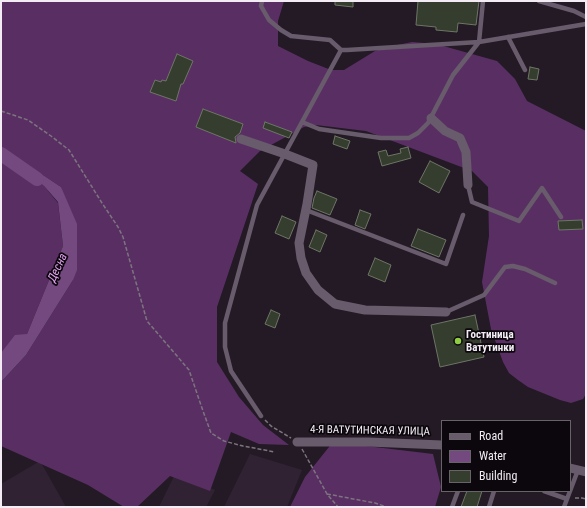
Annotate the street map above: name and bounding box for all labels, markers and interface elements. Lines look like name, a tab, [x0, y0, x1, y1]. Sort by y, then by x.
water label: Десна	[45, 251, 71, 285]
place label: Гостиница Ватутинки	[466, 328, 514, 354]
marker: Гостиница Ватутинки	[453, 336, 463, 346]
legend	[441, 420, 571, 492]
street label: 4-Я ВАТУТИНСКАЯ УЛИЦА	[310, 423, 430, 439]
text: Road	[479, 429, 503, 443]
text: Water	[479, 449, 507, 463]
text: Building	[479, 469, 517, 483]

